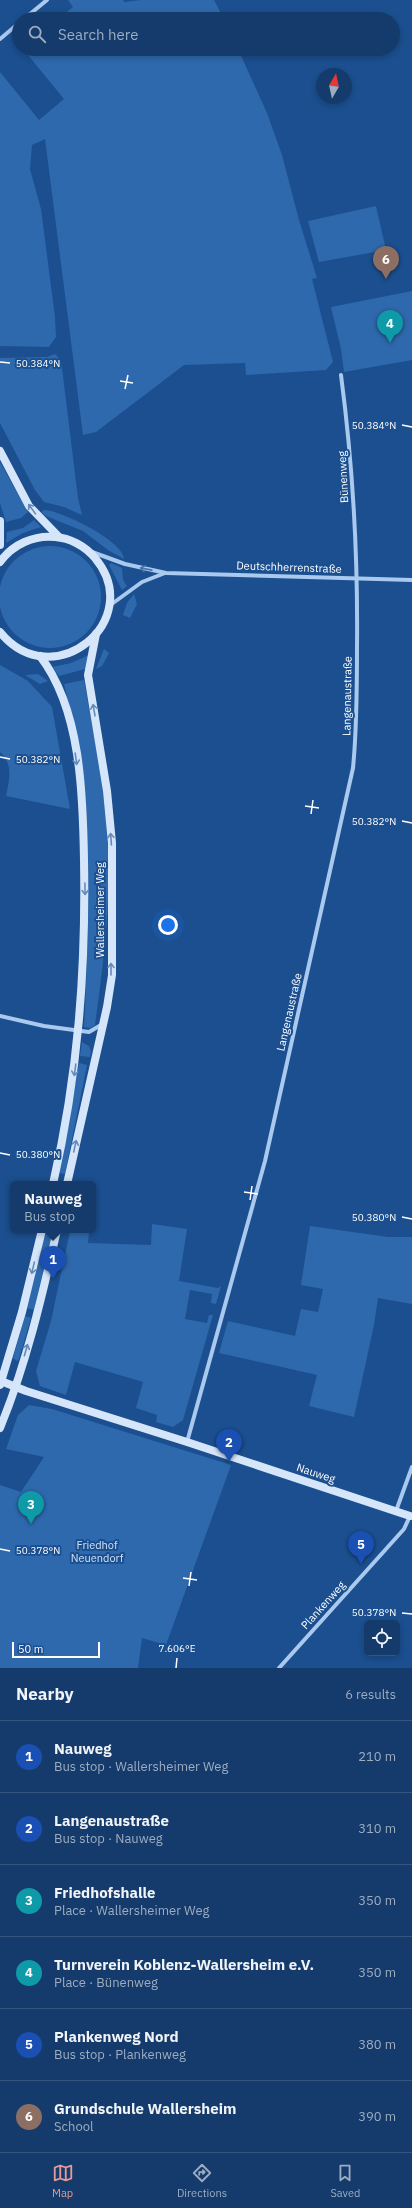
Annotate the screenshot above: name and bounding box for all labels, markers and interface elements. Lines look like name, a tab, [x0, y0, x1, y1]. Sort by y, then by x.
search box	[12, 12, 400, 56]
icon: search	[26, 23, 48, 45]
text: Search here	[58, 25, 138, 44]
north arrow	[316, 68, 352, 104]
pin: 6	[373, 246, 399, 279]
pin: 4	[377, 310, 403, 343]
text: 50.384°N	[16, 357, 60, 370]
text: 50.384°N	[352, 419, 396, 432]
street label: Bünenweg	[335, 450, 351, 503]
one-way arrow	[28, 503, 36, 514]
street label: Deutschherrenstraße	[236, 558, 342, 576]
one-way arrow	[140, 565, 153, 573]
street label: Langenaustraße	[339, 656, 355, 736]
one-way arrow	[90, 704, 98, 717]
one-way arrow	[72, 752, 80, 765]
text: 50.382°N	[16, 753, 60, 766]
text: 50.382°N	[352, 815, 396, 828]
one-way arrow	[108, 833, 115, 846]
street label: Wallersheimer Weg	[93, 862, 107, 958]
one-way arrow	[81, 882, 88, 895]
your location	[158, 915, 178, 935]
one-way arrow	[107, 963, 115, 976]
street label: Langenaustraße	[273, 972, 305, 1052]
one-way arrow	[71, 1063, 79, 1076]
one-way arrow	[71, 1140, 79, 1153]
text: 50.380°N	[16, 1148, 60, 1161]
popup	[10, 1181, 96, 1233]
text: Nauweg	[24, 1189, 82, 1208]
text: Bus stop	[24, 1208, 75, 1225]
text: 50.380°N	[352, 1211, 396, 1224]
pin: 1	[40, 1246, 66, 1279]
one-way arrow	[29, 1261, 37, 1274]
one-way arrow	[23, 1344, 31, 1357]
pin: 2	[216, 1429, 242, 1462]
street label: Nauweg	[295, 1460, 337, 1486]
pin: 3	[18, 1491, 44, 1524]
pin: 5	[348, 1531, 374, 1564]
park label: Friedhof Neuendorf	[71, 1538, 124, 1565]
text: 50.378°N	[16, 1544, 60, 1557]
street label: Plankenweg	[298, 1578, 348, 1632]
text: 50.378°N	[352, 1606, 396, 1619]
map controls	[364, 1620, 400, 1656]
button: locate	[364, 1620, 400, 1656]
scale bar	[12, 1640, 100, 1659]
text: 50 m	[18, 1642, 43, 1656]
text: 7.606°E	[158, 1642, 196, 1655]
text: Nearby	[16, 1683, 74, 1705]
text: 6 results	[345, 1686, 396, 1703]
text: Nauweg	[54, 1739, 112, 1758]
text: 1	[25, 1748, 33, 1765]
text: 210 m	[358, 1748, 396, 1765]
text: Bus stop · Wallersheimer Weg	[54, 1758, 228, 1775]
text: Langenaustraße	[54, 1811, 169, 1830]
text: 2	[25, 1820, 33, 1837]
text: 310 m	[358, 1820, 396, 1837]
text: Bus stop · Nauweg	[54, 1830, 163, 1847]
text: Friedhofshalle	[54, 1883, 155, 1902]
text: 3	[25, 1892, 33, 1909]
text: 350 m	[358, 1892, 396, 1909]
text: Place · Wallersheimer Weg	[54, 1902, 209, 1919]
text: Turnverein Koblenz-Wallersheim e.V.	[54, 1955, 314, 1974]
text: 4	[25, 1964, 33, 1981]
text: 350 m	[358, 1964, 396, 1981]
text: Place · Bünenweg	[54, 1974, 158, 1991]
text: Plankenweg Nord	[54, 2027, 179, 2046]
text: 5	[25, 2036, 33, 2053]
text: 380 m	[358, 2036, 396, 2053]
text: Bus stop · Plankenweg	[54, 2046, 186, 2063]
text: Grundschule Wallersheim	[54, 2099, 236, 2118]
text: 6	[25, 2108, 33, 2125]
text: 390 m	[358, 2108, 396, 2125]
text: School	[54, 2118, 94, 2135]
tab: Map	[52, 2162, 74, 2200]
tab: Directions	[177, 2162, 227, 2200]
tab: Saved	[330, 2162, 360, 2200]

